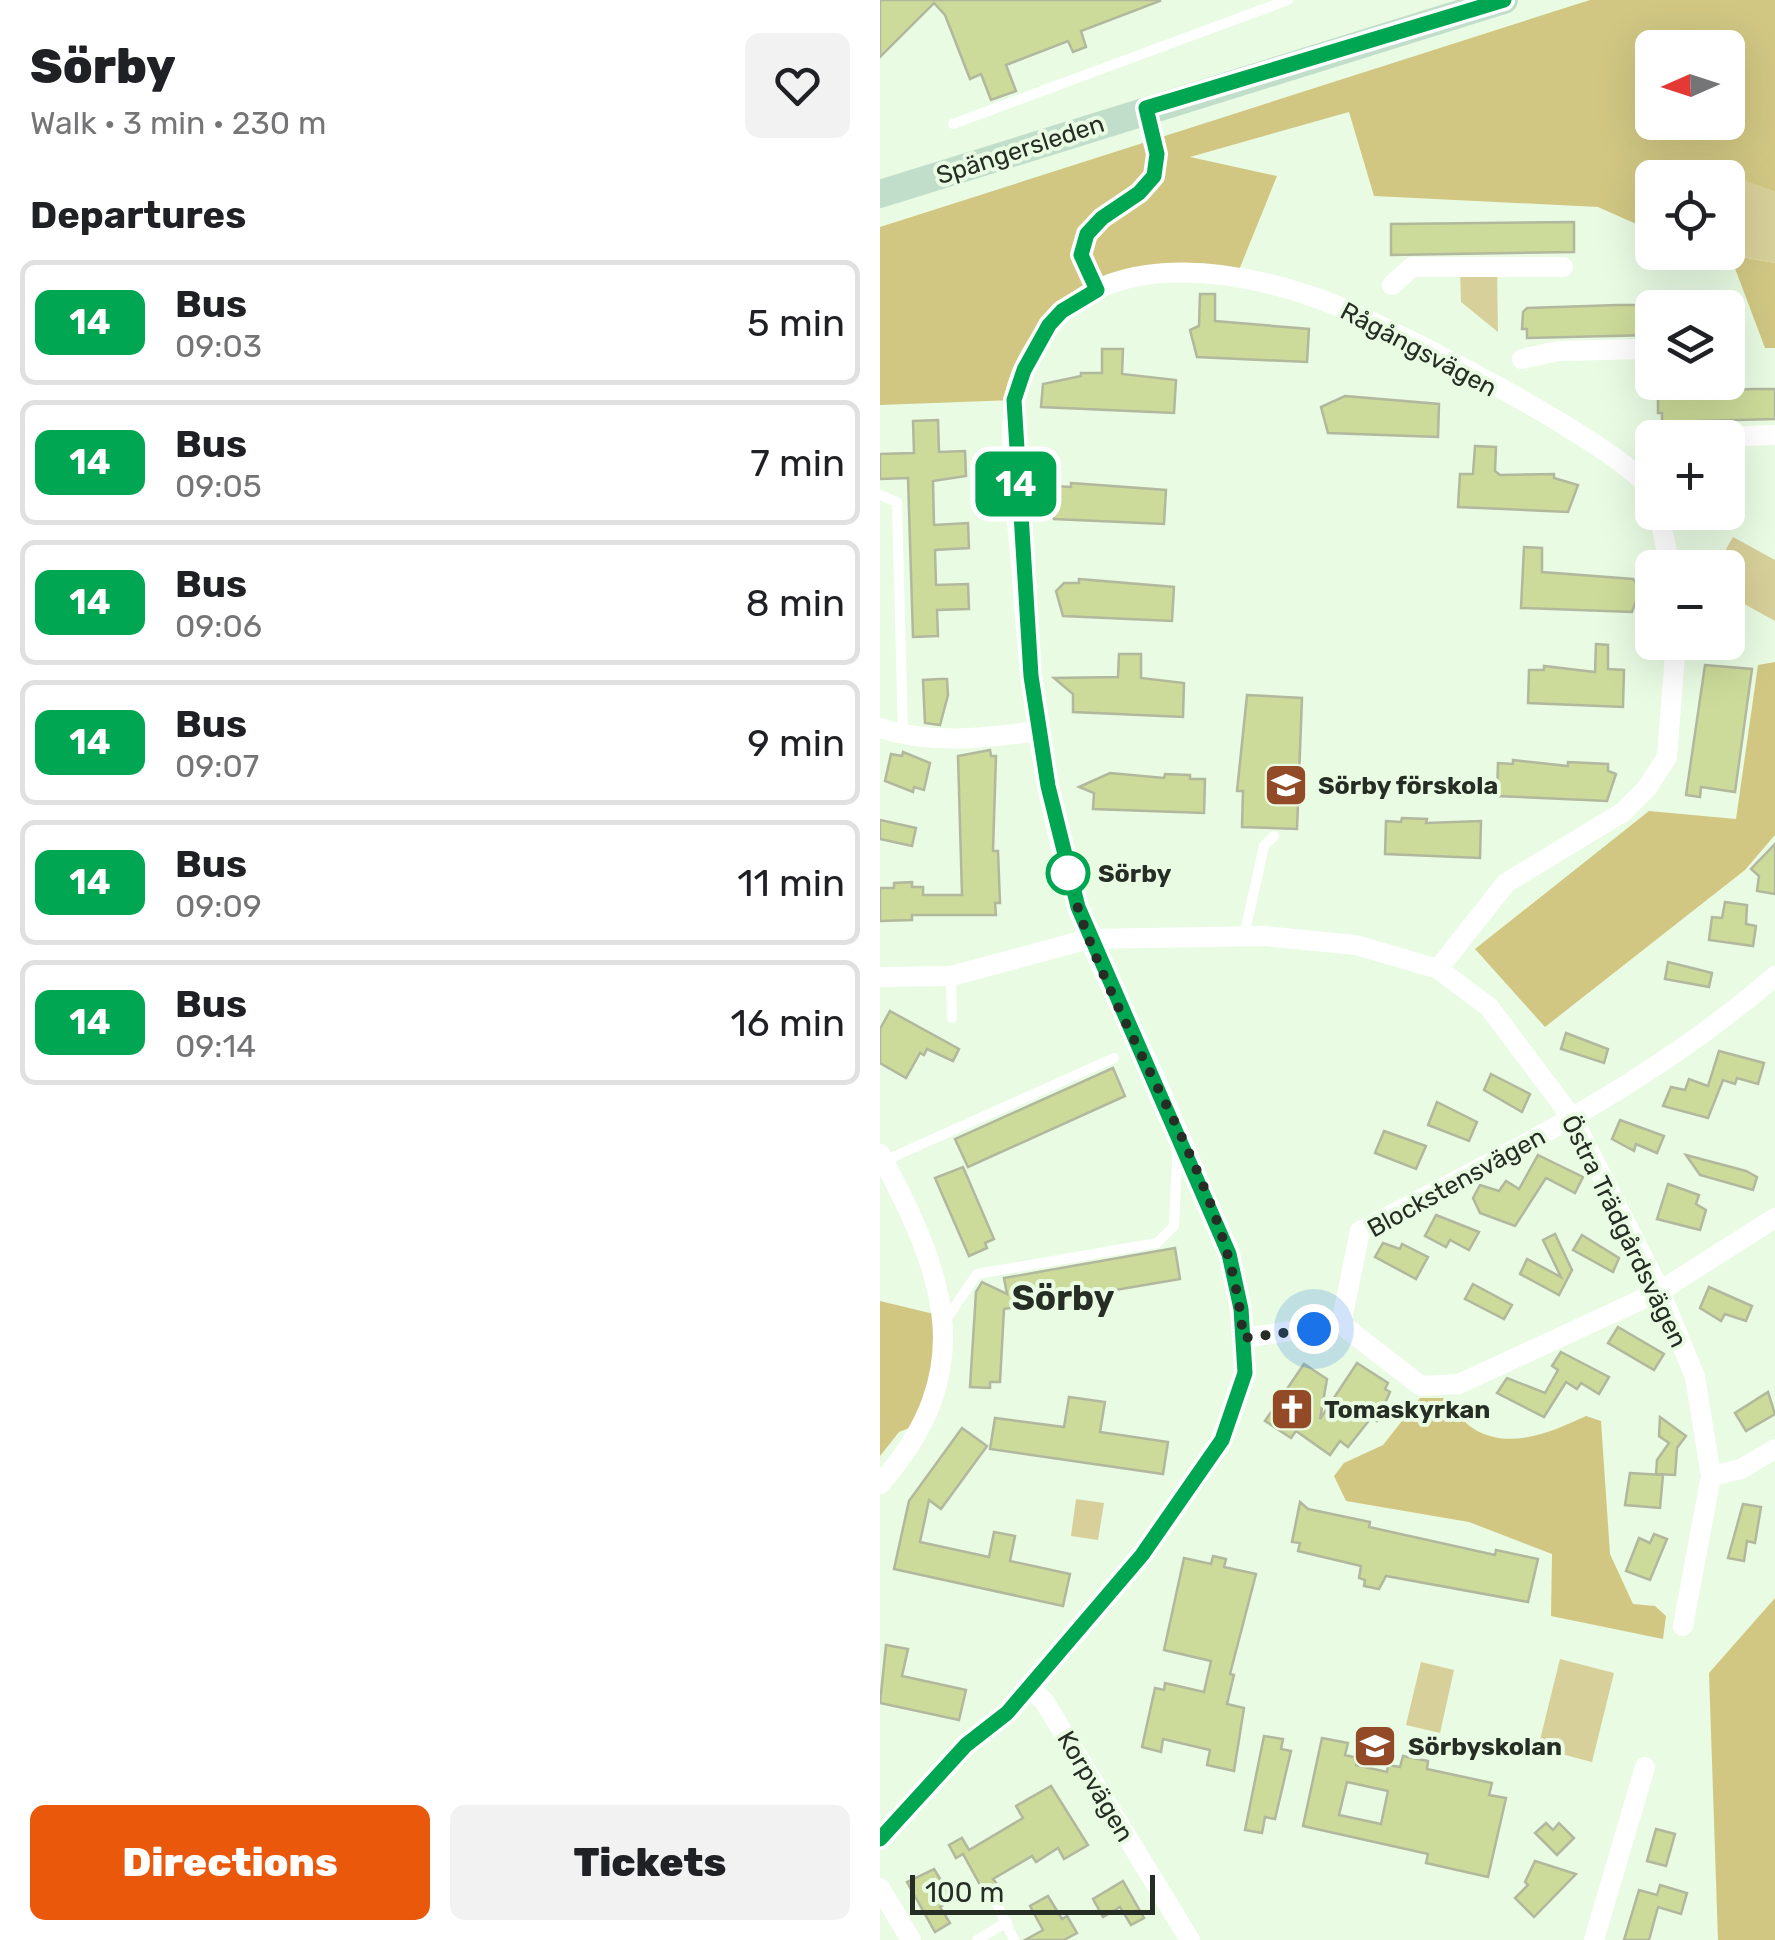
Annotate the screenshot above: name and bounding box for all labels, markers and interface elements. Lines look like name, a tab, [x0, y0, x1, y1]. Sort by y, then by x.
north arrow	[1635, 30, 1745, 140]
map controls	[1635, 30, 1745, 660]
button: heart	[745, 33, 850, 138]
text: Sörby	[30, 38, 176, 95]
text: Walk · 3 min · 230 m	[30, 104, 326, 142]
street label: Spängersleden	[933, 109, 1108, 190]
button: locate	[1635, 160, 1745, 270]
text: Departures	[30, 192, 246, 238]
text: Bus	[175, 281, 247, 327]
button: layers	[1635, 290, 1745, 400]
street label: Rågångsvägen	[1336, 296, 1502, 403]
text: 5 min	[747, 300, 845, 346]
text: 14	[69, 301, 111, 343]
text: 09:03	[175, 327, 262, 365]
button: +	[1635, 420, 1745, 530]
text: Bus	[175, 421, 247, 467]
text: 7 min	[750, 440, 845, 486]
text: 14	[69, 441, 111, 483]
line badge: 14	[971, 452, 1061, 516]
text: 14	[995, 463, 1037, 505]
text: 09:05	[175, 467, 262, 505]
button: −	[1635, 550, 1745, 660]
text: Bus	[175, 561, 247, 607]
text: 8 min	[746, 580, 845, 626]
text: 14	[69, 581, 111, 623]
text: 09:06	[175, 607, 262, 645]
text: Bus	[175, 701, 247, 747]
text: 9 min	[747, 720, 845, 766]
text: 14	[69, 721, 111, 763]
text: 09:07	[175, 747, 259, 785]
school or university icon: Sörby förskola	[1263, 762, 1309, 808]
place label: Sörby förskola	[1318, 771, 1498, 800]
text: Bus	[175, 841, 247, 887]
marker: Sörby	[1047, 852, 1089, 894]
place label: Sörby	[1098, 859, 1171, 888]
text: 11 min	[737, 860, 845, 906]
text: 14	[69, 861, 111, 903]
text: 09:09	[175, 887, 262, 925]
text: Bus	[175, 981, 247, 1027]
text: 16 min	[731, 1000, 845, 1046]
text: 14	[69, 1001, 111, 1043]
text: 09:14	[175, 1027, 256, 1065]
street label: Östra Trädgårdsvägen	[1556, 1110, 1693, 1352]
street label: Blockstensvägen	[1362, 1122, 1550, 1243]
district label: Sörby	[1012, 1277, 1114, 1319]
your location	[1289, 1304, 1339, 1354]
church icon: Tomaskyrkan	[1269, 1386, 1315, 1432]
place label: Tomaskyrkan	[1324, 1395, 1490, 1424]
school or university icon: Sörbyskolan	[1352, 1723, 1398, 1769]
street label: Korpvägen	[1051, 1726, 1140, 1847]
place label: Sörbyskolan	[1408, 1732, 1562, 1761]
button: Directions	[30, 1805, 430, 1920]
button: Tickets	[450, 1805, 850, 1920]
scale bar	[910, 1870, 1155, 1914]
text: 100 m	[925, 1876, 1004, 1909]

